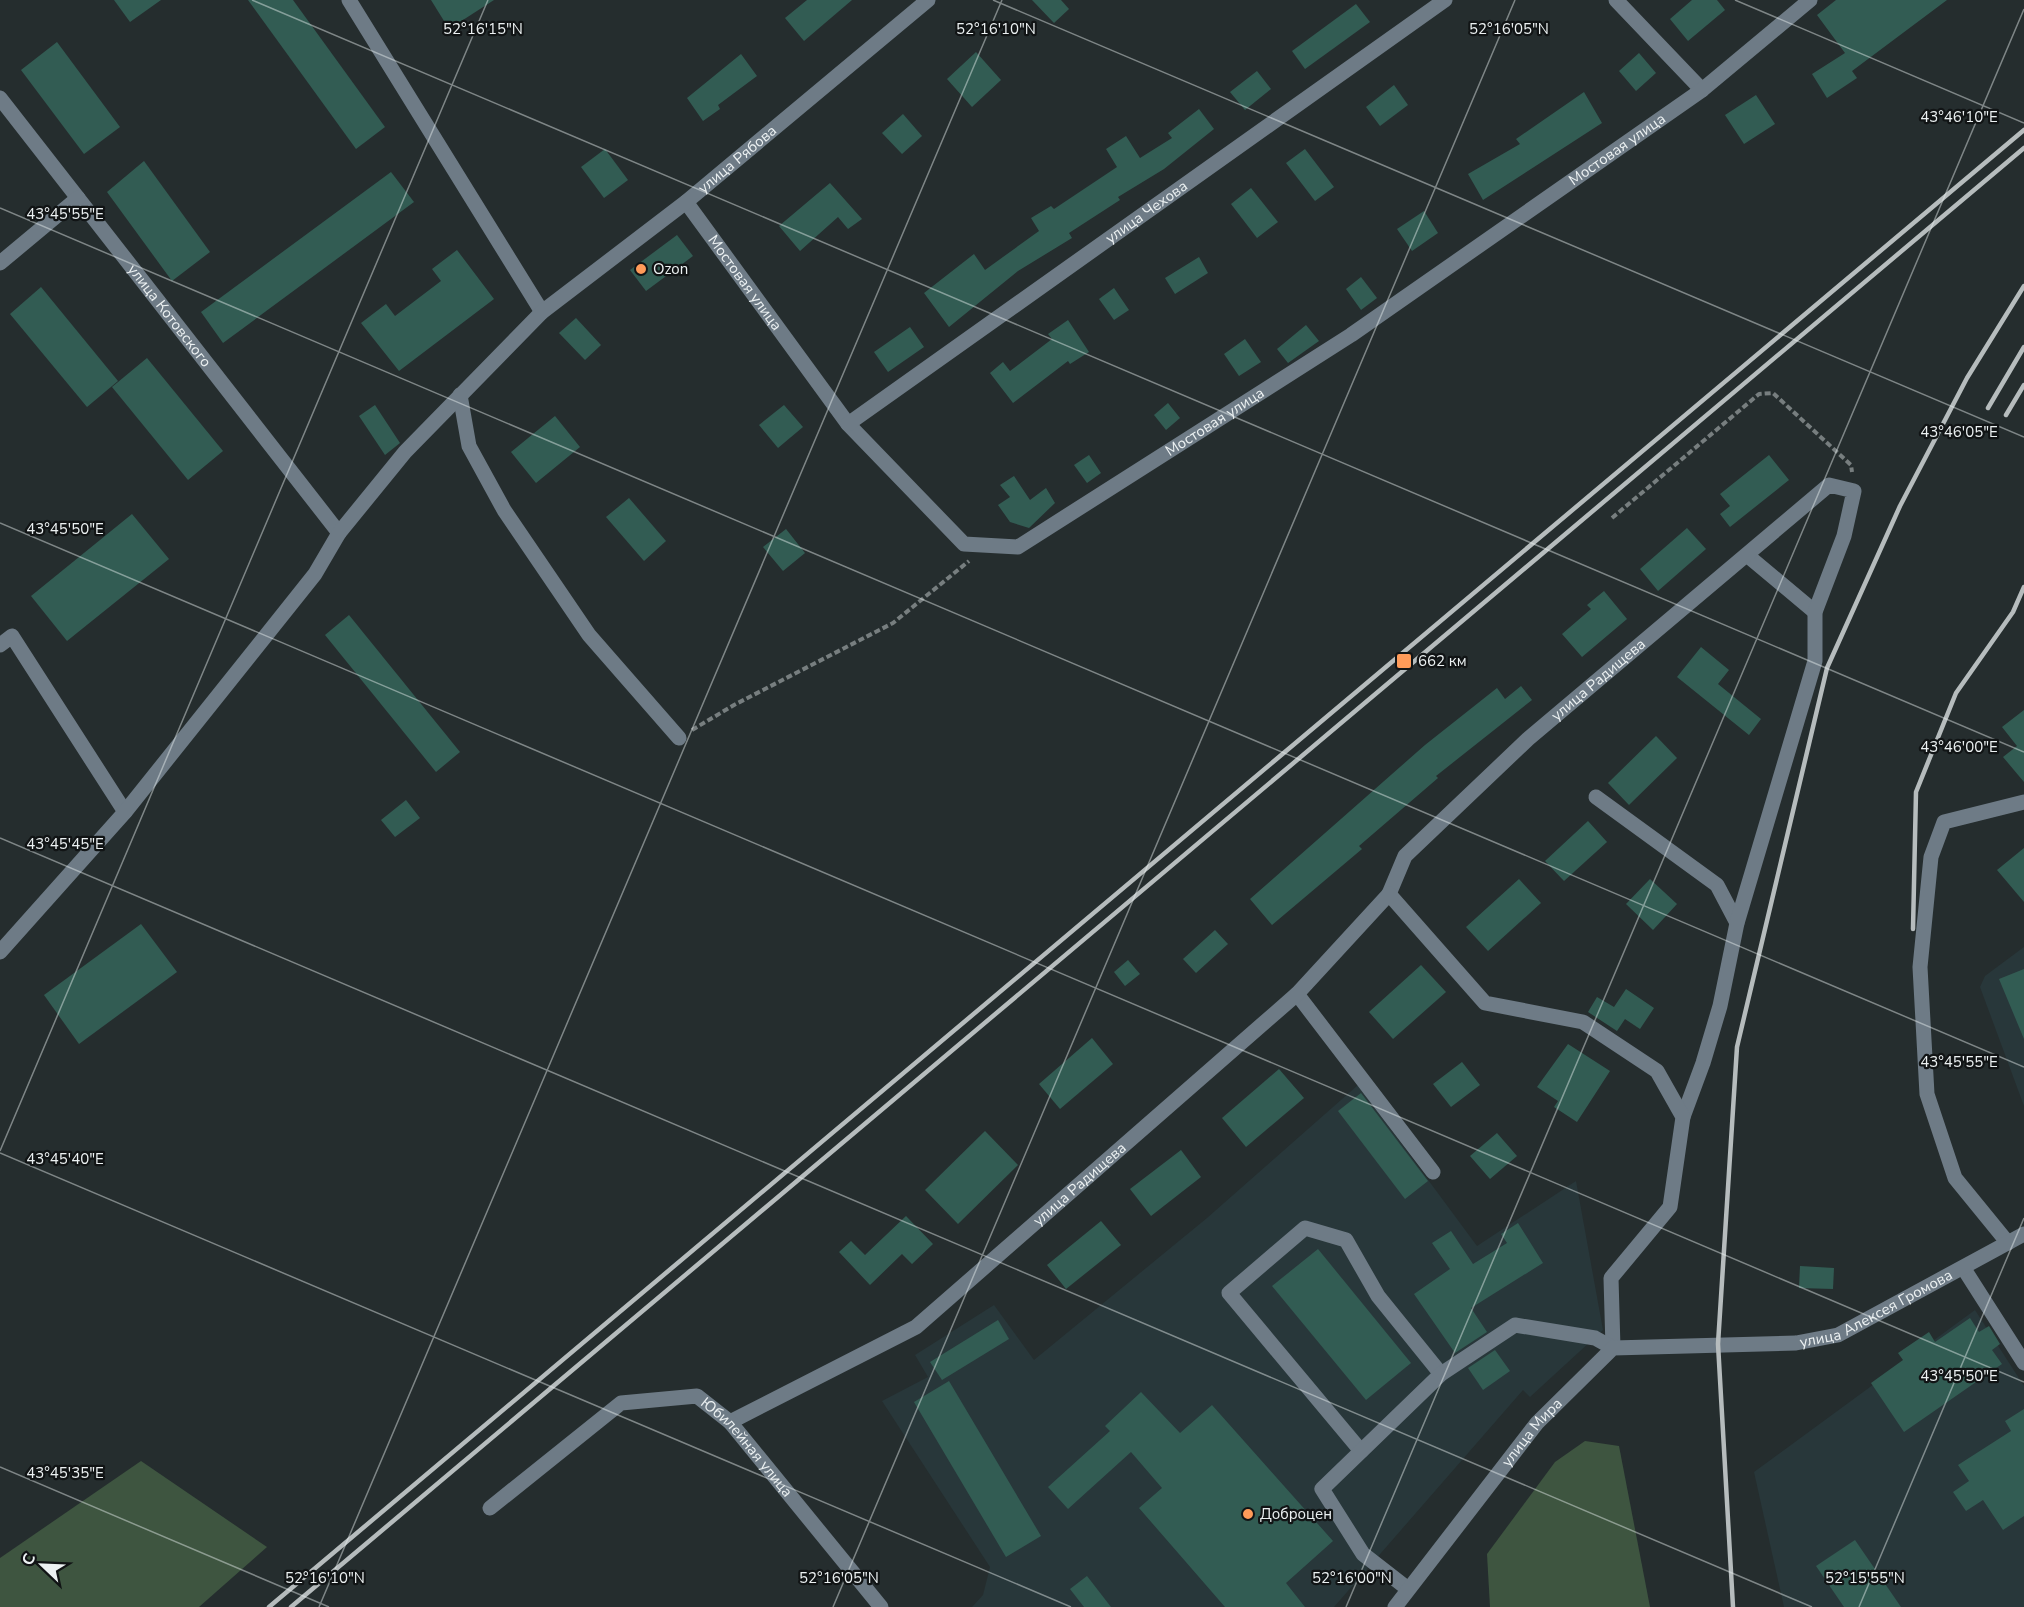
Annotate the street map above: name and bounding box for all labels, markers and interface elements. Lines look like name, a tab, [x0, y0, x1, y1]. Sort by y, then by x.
text: 52°16'15"N	[443, 19, 523, 39]
text: 52°16'10"N	[956, 19, 1036, 39]
text: 52°16'05"N	[1469, 19, 1549, 39]
text: 43°46'10"E	[1920, 107, 1998, 127]
street label: Мостовая улица	[1565, 109, 1669, 190]
street label: улица Рябова	[694, 121, 781, 198]
street label: улица Чехова	[1101, 176, 1192, 248]
text: 43°45'55"E	[26, 204, 104, 224]
street label: Мостовая улица	[703, 231, 787, 335]
place label: Ozon	[653, 259, 688, 279]
street label: улица Котовского	[123, 260, 216, 371]
marker: Ozon	[634, 262, 648, 276]
street label: Мостовая улица	[1161, 383, 1268, 461]
text: 43°46'05"E	[1920, 422, 1998, 442]
text: 43°45'50"E	[26, 519, 104, 539]
street label: улица Радищева	[1547, 634, 1650, 725]
place label: 662 км	[1418, 651, 1467, 671]
marker: 662 км	[1395, 652, 1413, 670]
text: 43°46'00"E	[1920, 737, 1998, 757]
text: 43°45'45"E	[26, 834, 104, 854]
text: 43°45'55"E	[1920, 1052, 1998, 1072]
street label: улица Радищева	[1029, 1138, 1130, 1230]
text: 43°45'40"E	[26, 1149, 104, 1169]
street label: улица Алексея Громова	[1798, 1265, 1956, 1352]
text: 43°45'50"E	[1920, 1366, 1998, 1386]
street label: Юбилейная улица	[697, 1393, 797, 1501]
street label: улица Мира	[1497, 1394, 1567, 1471]
text: 43°45'35"E	[26, 1463, 104, 1483]
place label: Доброцен	[1260, 1504, 1332, 1524]
marker: Доброцен	[1241, 1507, 1255, 1521]
north arrow	[12, 1535, 72, 1595]
text: С	[17, 1550, 41, 1569]
text: 52°16'10"N	[285, 1568, 365, 1588]
text: 52°16'05"N	[799, 1568, 879, 1588]
text: 52°16'00"N	[1312, 1568, 1392, 1588]
text: 52°15'55"N	[1825, 1568, 1905, 1588]

